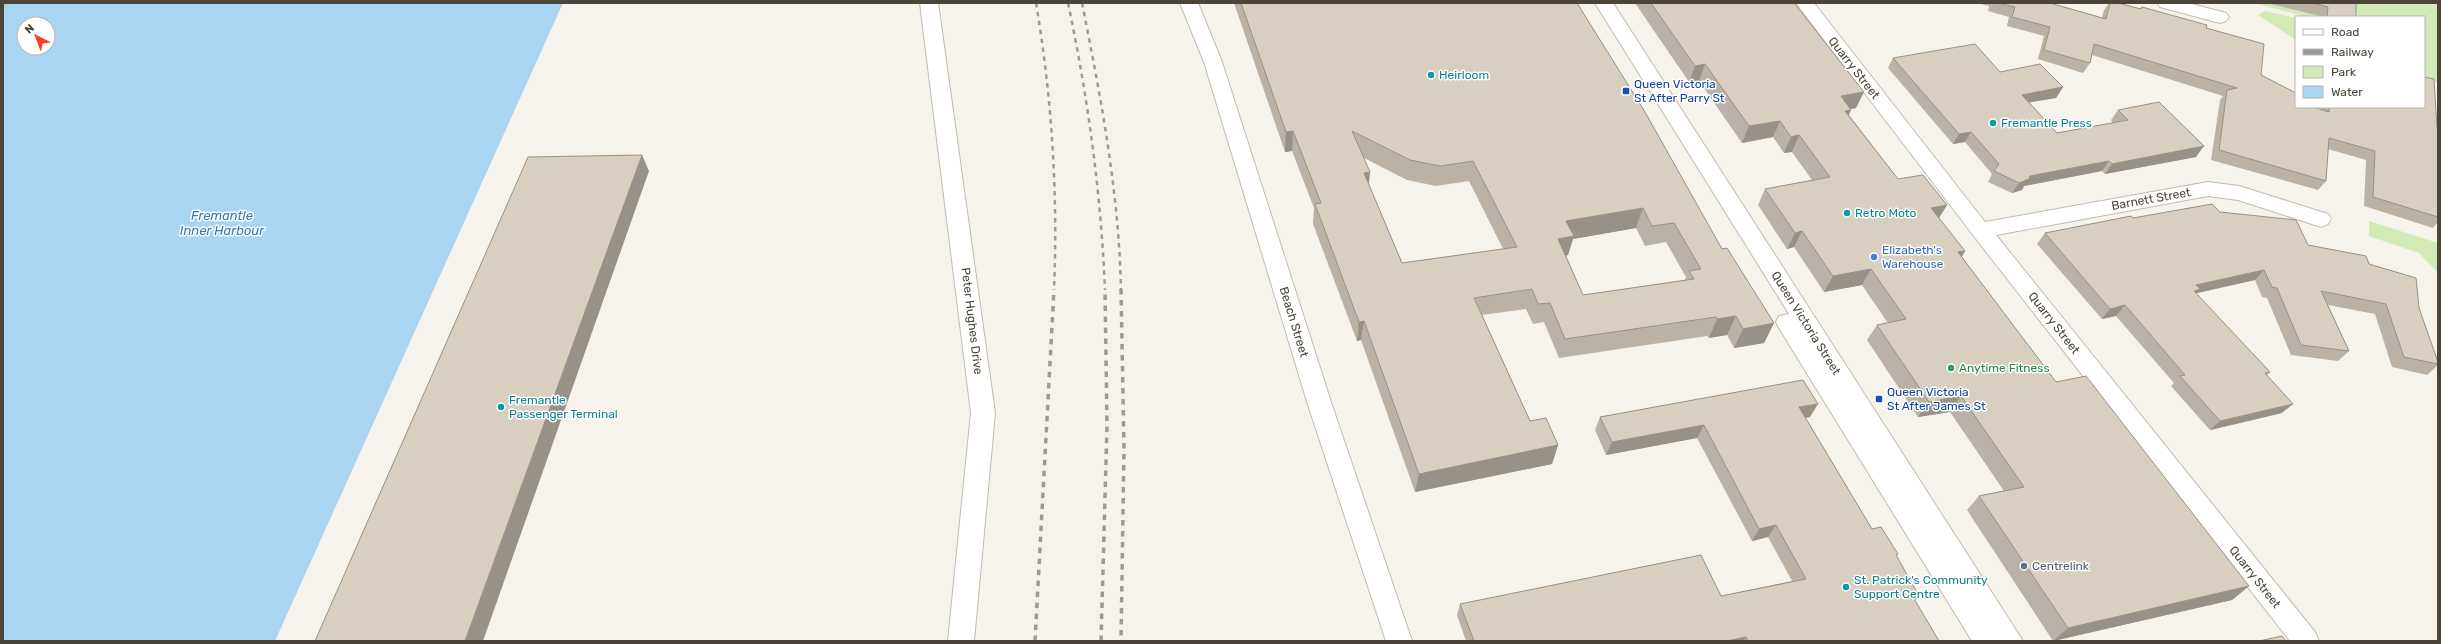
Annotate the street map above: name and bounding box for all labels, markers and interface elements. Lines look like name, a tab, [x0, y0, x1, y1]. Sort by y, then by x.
north arrow	[16, 16, 56, 56]
legend	[2295, 16, 2425, 108]
text: N	[22, 21, 37, 36]
text: Road	[2331, 25, 2359, 39]
street label: Quarry Street	[1825, 34, 1883, 102]
text: Railway	[2331, 45, 2374, 59]
text: Park	[2331, 65, 2357, 79]
place label: Heirloom	[1439, 68, 1489, 82]
marker: Heirloom	[1426, 70, 1436, 80]
place label: Queen Victoria St After Parry St	[1634, 77, 1725, 105]
text: Water	[2331, 85, 2363, 99]
marker: Queen Victoria St After Parry St	[1621, 86, 1631, 96]
place label: Fremantle Press	[2001, 116, 2092, 130]
marker: Fremantle Press	[1988, 118, 1998, 128]
street label: Barnett Street	[2110, 185, 2192, 213]
place label: Retro Moto	[1855, 206, 1916, 220]
water label: Fremantle Inner Harbour	[180, 208, 265, 238]
marker: Retro Moto	[1842, 208, 1852, 218]
place label: Elizabeth's Warehouse	[1882, 243, 1944, 271]
marker: Elizabeth's Warehouse	[1869, 252, 1879, 262]
street label: Peter Hughes Drive	[958, 267, 986, 376]
street label: Queen Victoria Street	[1768, 269, 1844, 378]
street label: Beach Street	[1277, 285, 1311, 359]
street label: Quarry Street	[2025, 289, 2083, 357]
place label: Anytime Fitness	[1959, 361, 2050, 375]
marker: Anytime Fitness	[1946, 363, 1956, 373]
place label: Queen Victoria St After James St	[1887, 385, 1986, 413]
place label: Fremantle Passenger Terminal	[509, 393, 618, 421]
marker: Queen Victoria St After James St	[1874, 394, 1884, 404]
marker: Fremantle Passenger Terminal	[496, 402, 506, 412]
street label: Quarry Street	[2226, 543, 2284, 611]
place label: Centrelink	[2032, 559, 2090, 573]
marker: Centrelink	[2019, 561, 2029, 571]
place label: St. Patrick's Community Support Centre	[1854, 573, 1988, 601]
marker: St. Patrick's Community Support Centre	[1841, 582, 1851, 592]

